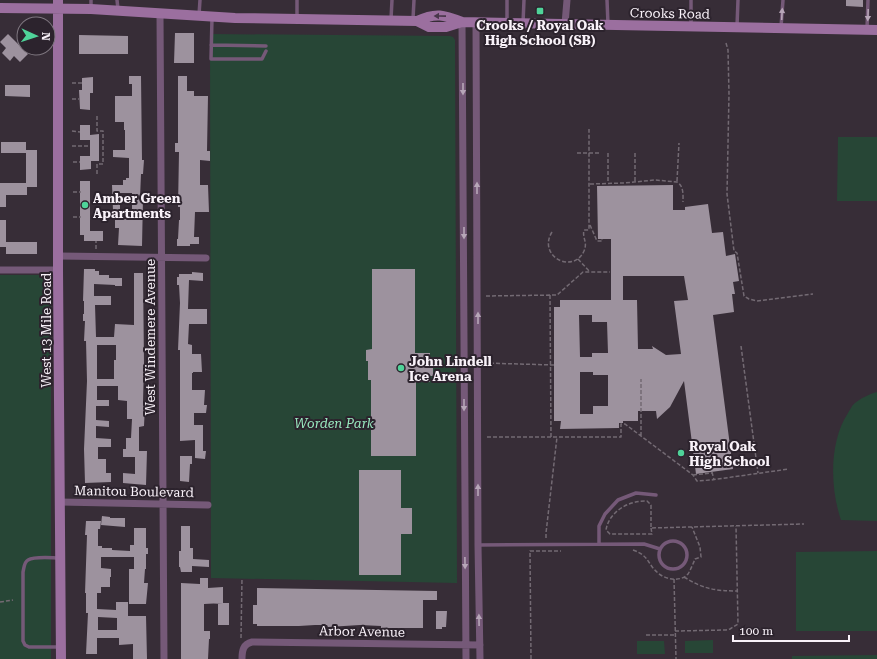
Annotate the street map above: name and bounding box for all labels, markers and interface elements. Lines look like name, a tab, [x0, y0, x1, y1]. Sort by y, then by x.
street label: Crooks Road	[630, 5, 711, 22]
marker: Crooks / Royal Oak High School (SB)	[535, 6, 545, 16]
one-way arrow	[778, 8, 785, 20]
one-way arrow	[865, 9, 871, 22]
one-way arrow	[433, 13, 446, 19]
north arrow	[16, 16, 56, 56]
place label: Crooks / Royal Oak High School (SB)	[476, 18, 604, 48]
text: N	[39, 32, 52, 42]
one-way arrow	[460, 83, 466, 96]
one-way arrow	[474, 181, 480, 194]
place label: Amber Green Apartments	[93, 191, 181, 221]
marker: Amber Green Apartments	[80, 200, 90, 210]
one-way arrow	[461, 227, 467, 240]
street label: West Windemere Avenue	[143, 259, 158, 415]
street label: West 13 Mile Road	[39, 272, 54, 387]
one-way arrow	[475, 311, 481, 324]
place label: John Lindell Ice Arena	[409, 354, 493, 384]
marker: John Lindell Ice Arena	[396, 363, 406, 373]
one-way arrow	[461, 399, 467, 412]
park label: Worden Park	[294, 416, 375, 431]
place label: Royal Oak High School	[689, 439, 771, 469]
marker: Royal Oak High School	[676, 448, 686, 458]
street label: Manitou Boulevard	[74, 483, 195, 500]
one-way arrow	[475, 483, 481, 496]
one-way arrow	[462, 557, 468, 570]
one-way arrow	[476, 613, 482, 626]
scale bar	[733, 617, 849, 643]
street label: Arbor Avenue	[319, 623, 405, 640]
text: 100 m	[739, 624, 773, 638]

